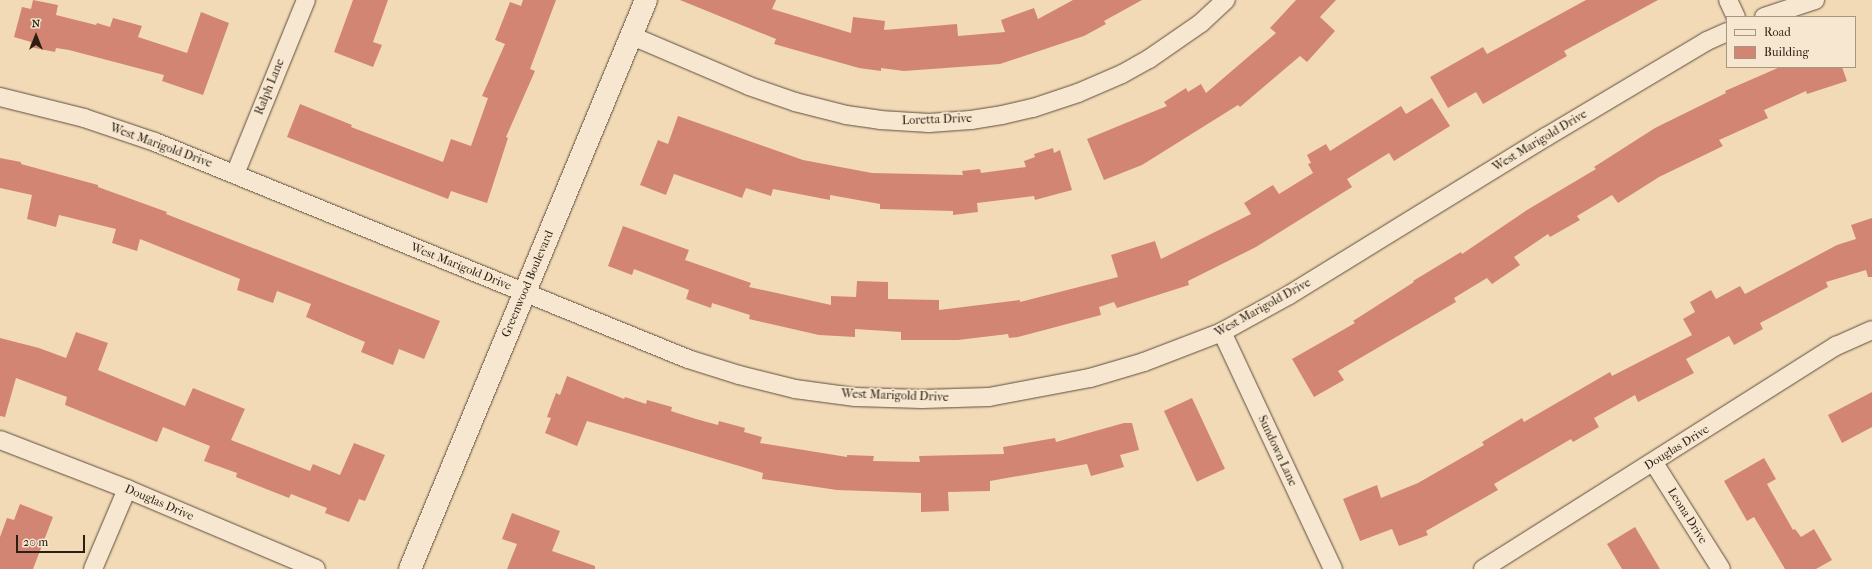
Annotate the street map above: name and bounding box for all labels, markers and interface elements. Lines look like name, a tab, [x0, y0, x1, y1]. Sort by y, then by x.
north arrow	[16, 16, 56, 56]
legend	[1726, 16, 1856, 68]
text: N	[32, 17, 40, 30]
text: Road	[1764, 25, 1791, 39]
text: Building	[1764, 45, 1809, 59]
street label: Ralph Lane	[252, 57, 288, 117]
street label: West Marigold Drive	[1490, 107, 1590, 175]
street label: Loretta Drive	[902, 112, 972, 128]
street label: West Marigold Drive	[108, 121, 214, 171]
street label: Greenwood Boulevard	[499, 228, 557, 340]
street label: West Marigold Drive	[409, 240, 513, 294]
street label: West Marigold Drive	[1213, 276, 1313, 340]
street label: West Marigold Drive	[841, 387, 949, 405]
street label: Sundown Lane	[1254, 413, 1300, 489]
street label: Douglas Drive	[1642, 422, 1712, 474]
street label: Douglas Drive	[122, 482, 196, 524]
street label: Leona Drive	[1664, 485, 1710, 547]
scale bar	[18, 527, 87, 553]
text: 20 m	[23, 535, 48, 549]

